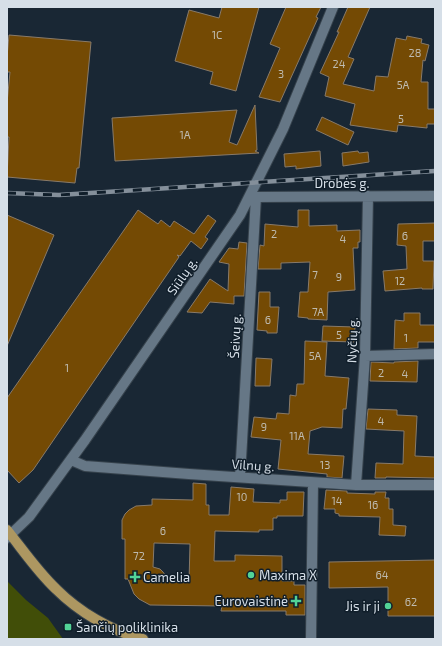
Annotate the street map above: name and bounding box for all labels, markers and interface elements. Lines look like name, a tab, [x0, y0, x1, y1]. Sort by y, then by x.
house number: 1C	[212, 28, 222, 41]
house number: 28	[409, 46, 421, 59]
house number: 24	[333, 57, 346, 70]
house number: 3	[278, 67, 284, 80]
house number: 5A	[397, 78, 410, 91]
house number: 5	[398, 112, 404, 125]
house number: 1A	[179, 128, 191, 141]
street label: Drobės g.	[314, 175, 370, 191]
house number: 2	[271, 227, 277, 240]
house number: 6	[402, 229, 408, 242]
house number: 4	[340, 232, 347, 245]
street label: Siūlų g.	[163, 254, 201, 298]
house number: 7	[312, 268, 318, 281]
house number: 9	[336, 270, 342, 283]
house number: 12	[395, 274, 405, 287]
house number: 7A	[312, 305, 324, 318]
street label: Šeivų g.	[226, 313, 244, 359]
house number: 6	[265, 313, 271, 326]
street label: Nyčių g.	[343, 317, 361, 363]
house number: 5	[336, 328, 342, 341]
house number: 1	[404, 331, 408, 344]
house number: 5A	[309, 349, 322, 362]
house number: 1	[65, 361, 69, 374]
house number: 2	[378, 366, 384, 379]
house number: 4	[402, 367, 409, 380]
house number: 4	[378, 414, 385, 427]
house number: 9	[261, 420, 267, 433]
house number: 11A	[289, 429, 305, 442]
street label: Vilnų g.	[231, 456, 275, 474]
house number: 13	[320, 458, 330, 471]
house number: 10	[236, 490, 248, 503]
house number: 14	[331, 494, 343, 507]
house number: 16	[368, 498, 378, 511]
house number: 6	[160, 524, 166, 537]
house number: 72	[133, 549, 145, 562]
place label: Maxima X	[259, 567, 317, 583]
house number: 64	[375, 568, 389, 581]
place label: Camelia	[143, 569, 190, 585]
marker: Maxima X	[246, 570, 256, 580]
marker: Camelia	[130, 572, 140, 582]
place label: Eurovaistinė	[214, 593, 288, 609]
house number: 62	[405, 595, 417, 608]
marker: Eurovaistinė	[291, 596, 301, 606]
place label: Jis ir ji	[345, 598, 380, 614]
marker: Jis ir ji	[383, 601, 393, 611]
place label: Šančių poliklinika	[76, 619, 178, 635]
marker: Šančių poliklinika	[63, 622, 73, 632]

